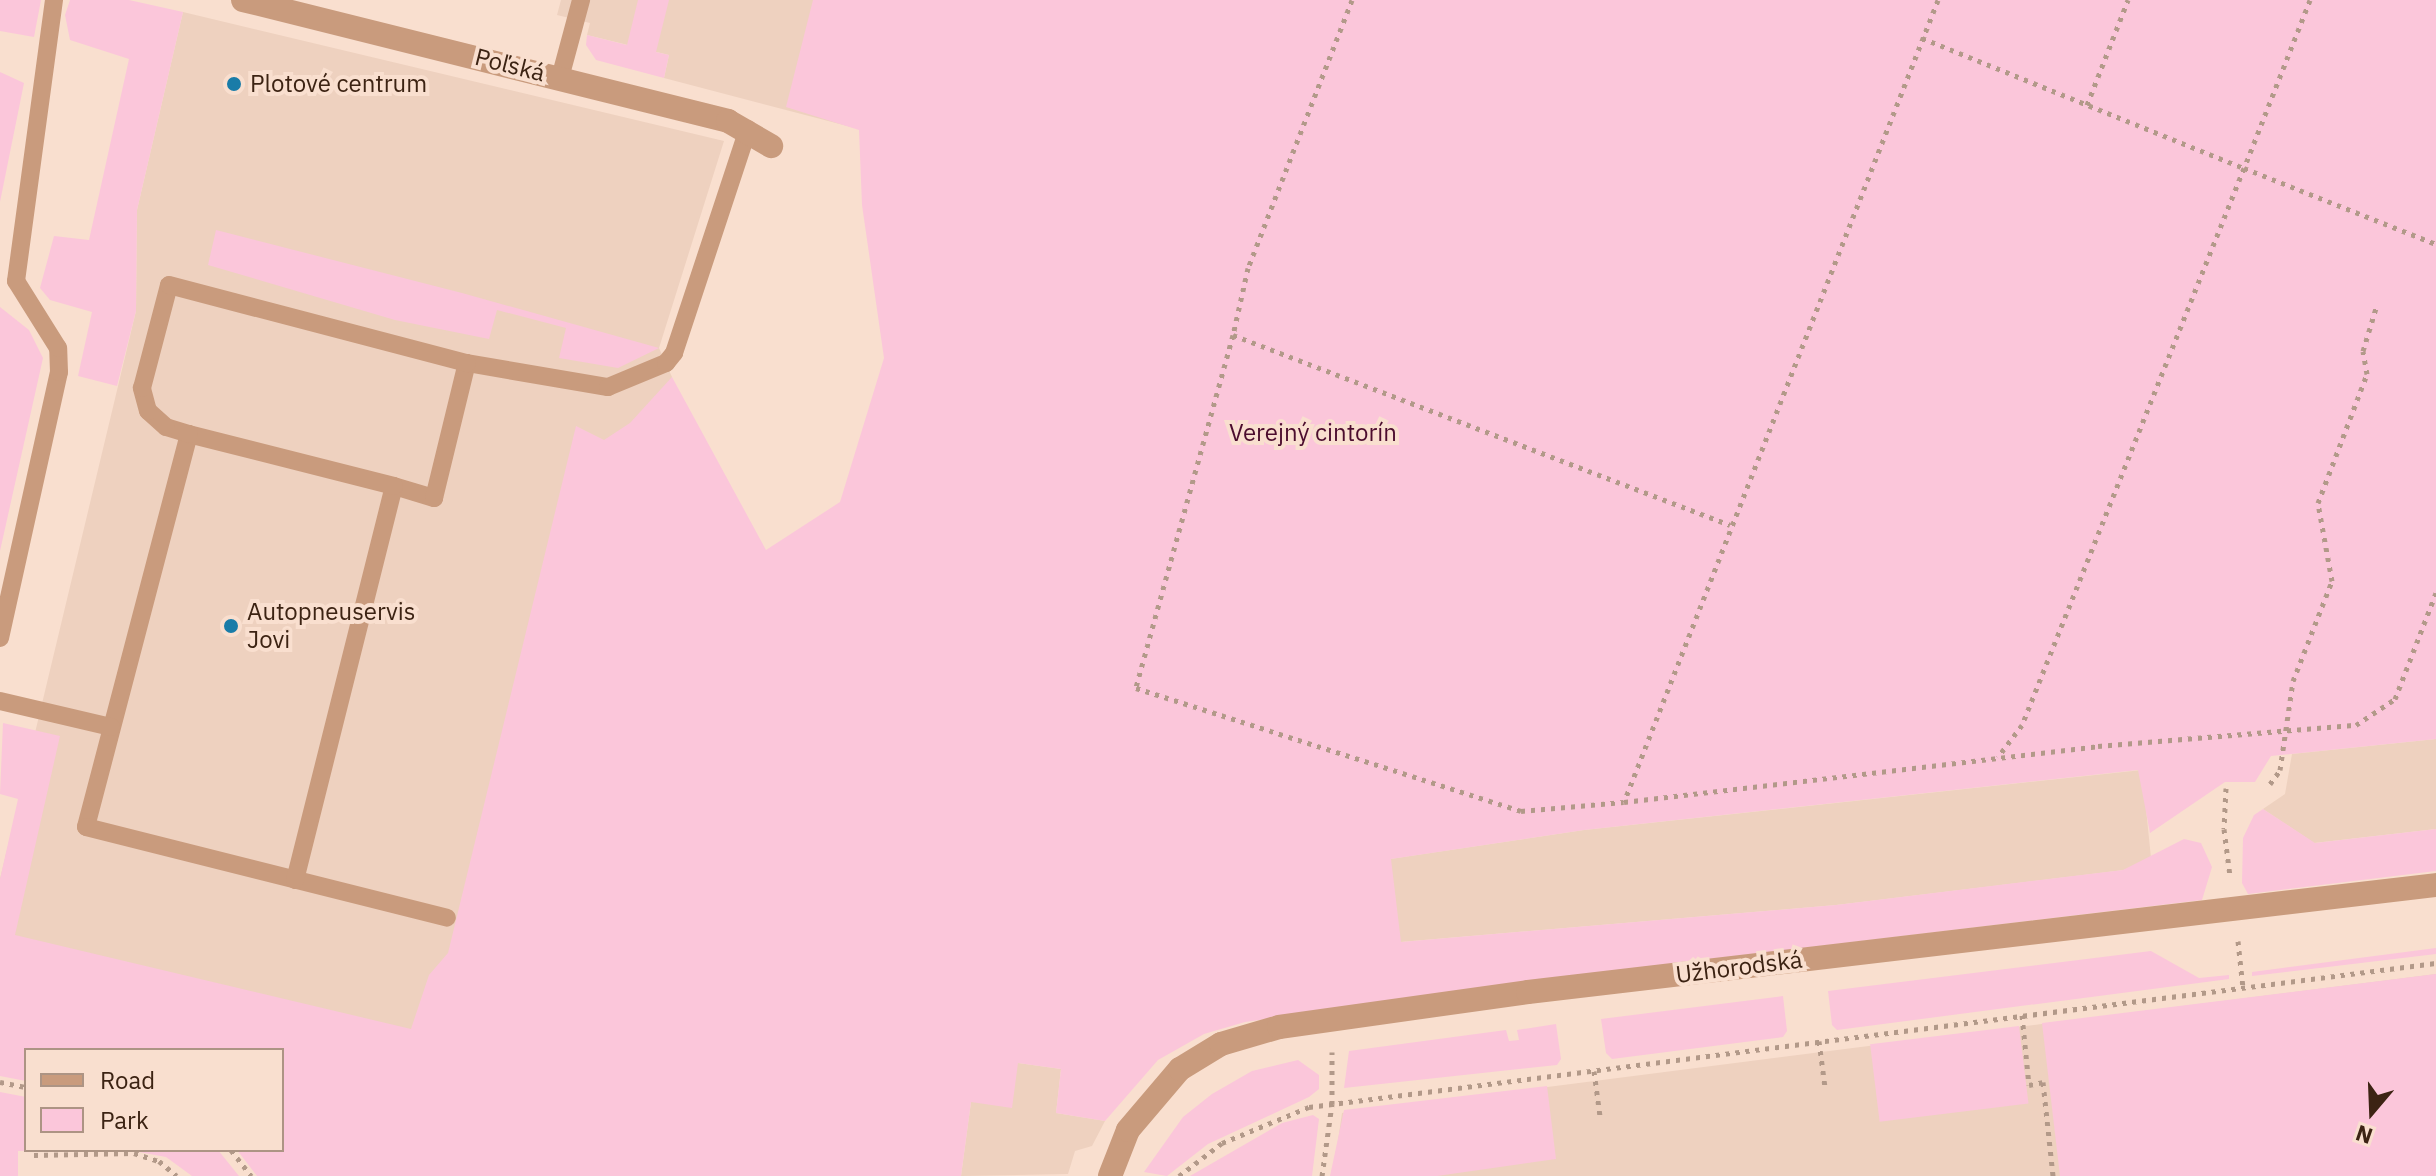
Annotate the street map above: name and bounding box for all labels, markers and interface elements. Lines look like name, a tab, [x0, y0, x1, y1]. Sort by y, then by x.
street label: Poľská	[472, 42, 548, 88]
place label: Plotové centrum	[250, 70, 427, 98]
marker: Plotové centrum	[225, 75, 243, 93]
park label: Verejný cintorín	[1229, 419, 1397, 447]
place label: Autopneuservis Jovi	[247, 598, 416, 654]
marker: Autopneuservis Jovi	[222, 617, 240, 635]
street label: Užhorodská	[1674, 945, 1804, 989]
legend	[24, 1048, 284, 1152]
text: Road	[100, 1064, 155, 1096]
north arrow	[2332, 1072, 2412, 1152]
text: Park	[100, 1104, 149, 1136]
text: N	[2352, 1119, 2376, 1151]

